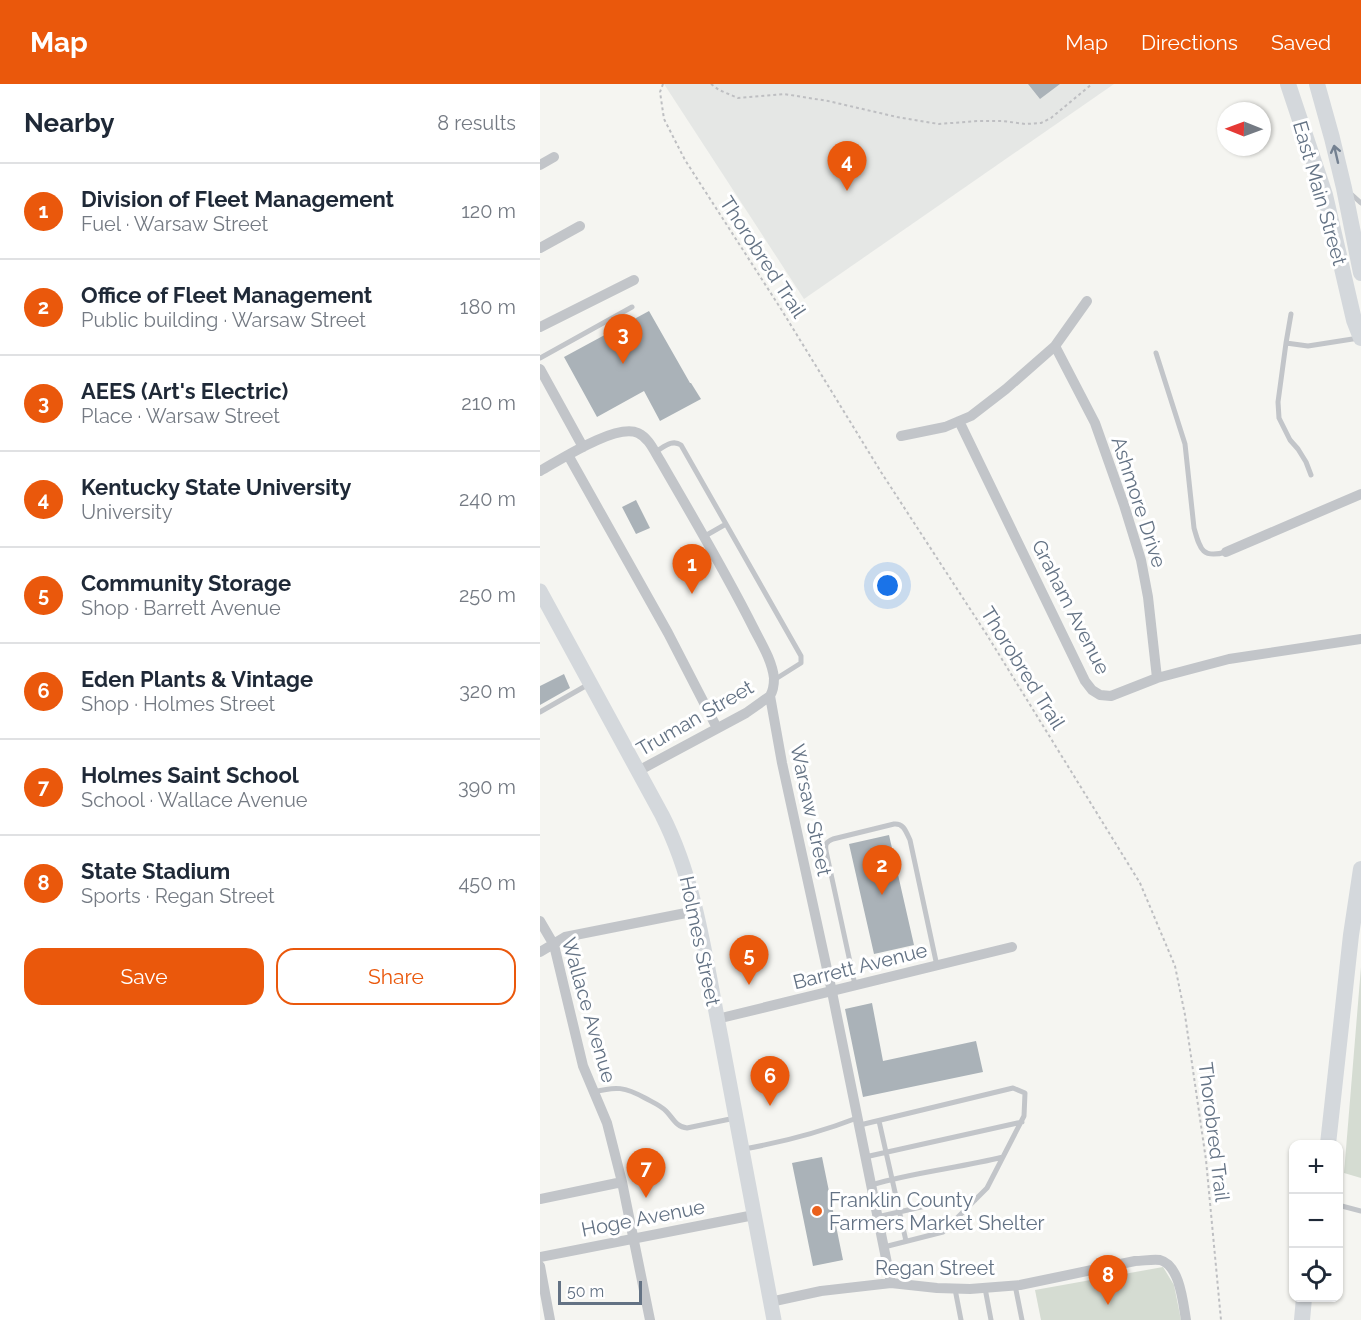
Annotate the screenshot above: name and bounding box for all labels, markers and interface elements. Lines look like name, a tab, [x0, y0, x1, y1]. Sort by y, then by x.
text: Map	[30, 26, 88, 59]
text: Map	[1065, 30, 1108, 55]
text: Directions	[1141, 30, 1238, 55]
text: Saved	[1271, 30, 1331, 55]
north arrow	[1217, 102, 1271, 156]
text: Nearby	[24, 108, 114, 138]
text: 8 results	[437, 111, 516, 135]
street label: East Main Street	[1288, 118, 1352, 268]
pin: 4	[828, 141, 866, 191]
one-way arrow	[1329, 145, 1341, 164]
text: Division of Fleet Management	[81, 186, 394, 212]
street label: Thorobred Trail	[715, 192, 812, 323]
text: 1	[39, 199, 48, 223]
text: 120 m	[461, 199, 516, 223]
text: Fuel · Warsaw Street	[81, 212, 268, 236]
text: Office of Fleet Management	[81, 282, 372, 308]
text: 2	[38, 295, 49, 319]
text: 180 m	[460, 295, 516, 319]
text: Public building · Warsaw Street	[81, 308, 366, 332]
pin: 3	[604, 314, 643, 364]
text: AEES (Art's Electric)	[81, 378, 288, 404]
text: 3	[38, 391, 49, 415]
text: 210 m	[461, 391, 516, 415]
text: Place · Warsaw Street	[81, 404, 280, 428]
street label: Ashmore Drive	[1107, 434, 1172, 571]
text: Kentucky State University	[81, 474, 351, 500]
text: 4	[38, 487, 49, 511]
text: 240 m	[459, 487, 516, 511]
text: University	[81, 500, 173, 524]
street label: Graham Avenue	[1027, 536, 1115, 679]
pin: 1	[672, 544, 712, 594]
text: Community Storage	[81, 570, 291, 596]
your location	[873, 571, 902, 600]
text: 5	[38, 583, 49, 607]
text: 250 m	[459, 583, 516, 607]
text: Shop · Barrett Avenue	[81, 596, 281, 620]
street label: Thorobred Trail	[976, 602, 1071, 734]
text: Eden Plants & Vintage	[81, 666, 313, 692]
street label: Truman Street	[632, 675, 758, 761]
text: 6	[37, 679, 50, 703]
text: 320 m	[459, 679, 516, 703]
text: Shop · Holmes Street	[81, 692, 275, 716]
street label: Warsaw Street	[785, 742, 837, 878]
text: Holmes Saint School	[81, 762, 299, 788]
text: 7	[38, 775, 49, 799]
text: 390 m	[458, 775, 516, 799]
text: School · Wallace Avenue	[81, 788, 308, 812]
pin: 2	[862, 846, 902, 895]
text: State Stadium	[81, 858, 230, 884]
text: 8	[37, 871, 50, 895]
text: 450 m	[458, 871, 516, 895]
street label: Holmes Street	[675, 874, 726, 1008]
text: Sports · Regan Street	[81, 884, 275, 908]
street label: Wallace Avenue	[557, 935, 621, 1086]
pin: 5	[730, 936, 768, 985]
street label: Barrett Avenue	[790, 938, 930, 994]
button: Save	[24, 948, 264, 1005]
button: Share	[276, 948, 516, 1005]
pin: 6	[750, 1056, 790, 1106]
street label: Thorobred Trail	[1194, 1061, 1235, 1204]
map controls	[1289, 1140, 1343, 1302]
button: +	[1289, 1140, 1343, 1194]
pin: 7	[626, 1148, 666, 1198]
place label: Franklin County Farmers Market Shelter	[829, 1188, 1044, 1235]
street label: Hoge Avenue	[579, 1194, 707, 1242]
button: −	[1289, 1194, 1343, 1248]
marker: Franklin County Farmers Market Shelter	[810, 1204, 824, 1218]
button: locate	[1289, 1248, 1343, 1302]
street label: Regan Street	[875, 1256, 995, 1280]
pin: 8	[1088, 1256, 1128, 1305]
scale bar	[558, 1278, 642, 1306]
text: 50 m	[567, 1282, 604, 1301]

